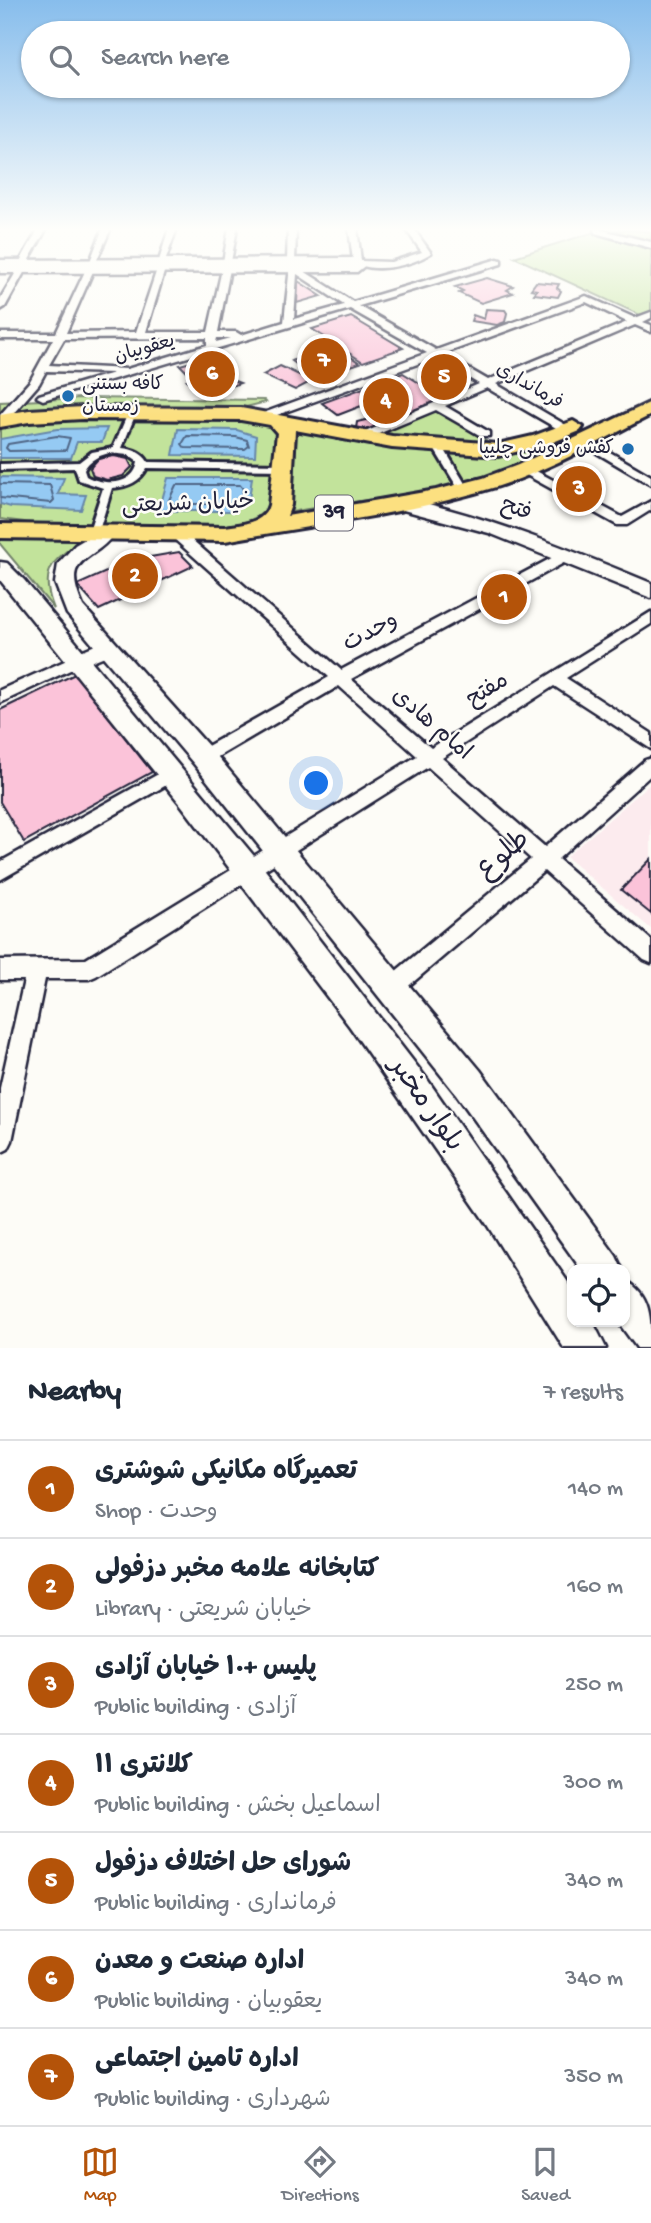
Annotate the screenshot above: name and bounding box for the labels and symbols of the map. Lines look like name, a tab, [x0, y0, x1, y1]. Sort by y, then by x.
street label: یعقوبیان	[112, 330, 178, 370]
pin: 7	[301, 335, 347, 387]
pin: 6	[189, 348, 235, 400]
pin: 5	[421, 351, 467, 403]
street label: فرمانداری	[491, 359, 567, 415]
place label: کافه بستنی زمستان	[82, 374, 164, 419]
pin: 4	[363, 375, 409, 427]
marker: کافه بستنی زمستان	[60, 388, 76, 404]
place label: کفش فروشی چلیپا	[479, 438, 614, 461]
marker: کفش فروشی چلیپا	[620, 441, 636, 457]
pin: 3	[556, 463, 602, 515]
street label: خیابان شریعتی	[121, 489, 255, 521]
street label: فتح	[497, 492, 535, 528]
road number: 39	[315, 496, 353, 530]
pin: 2	[112, 550, 158, 602]
pin: 1	[481, 571, 527, 623]
street label: وحدت	[339, 607, 403, 659]
street label: مفتح	[462, 668, 514, 714]
street label: امام هادی	[385, 683, 477, 768]
your location	[299, 766, 333, 800]
street label: طلوع	[470, 824, 538, 888]
street label: بلوار مخبر	[379, 1049, 470, 1159]

